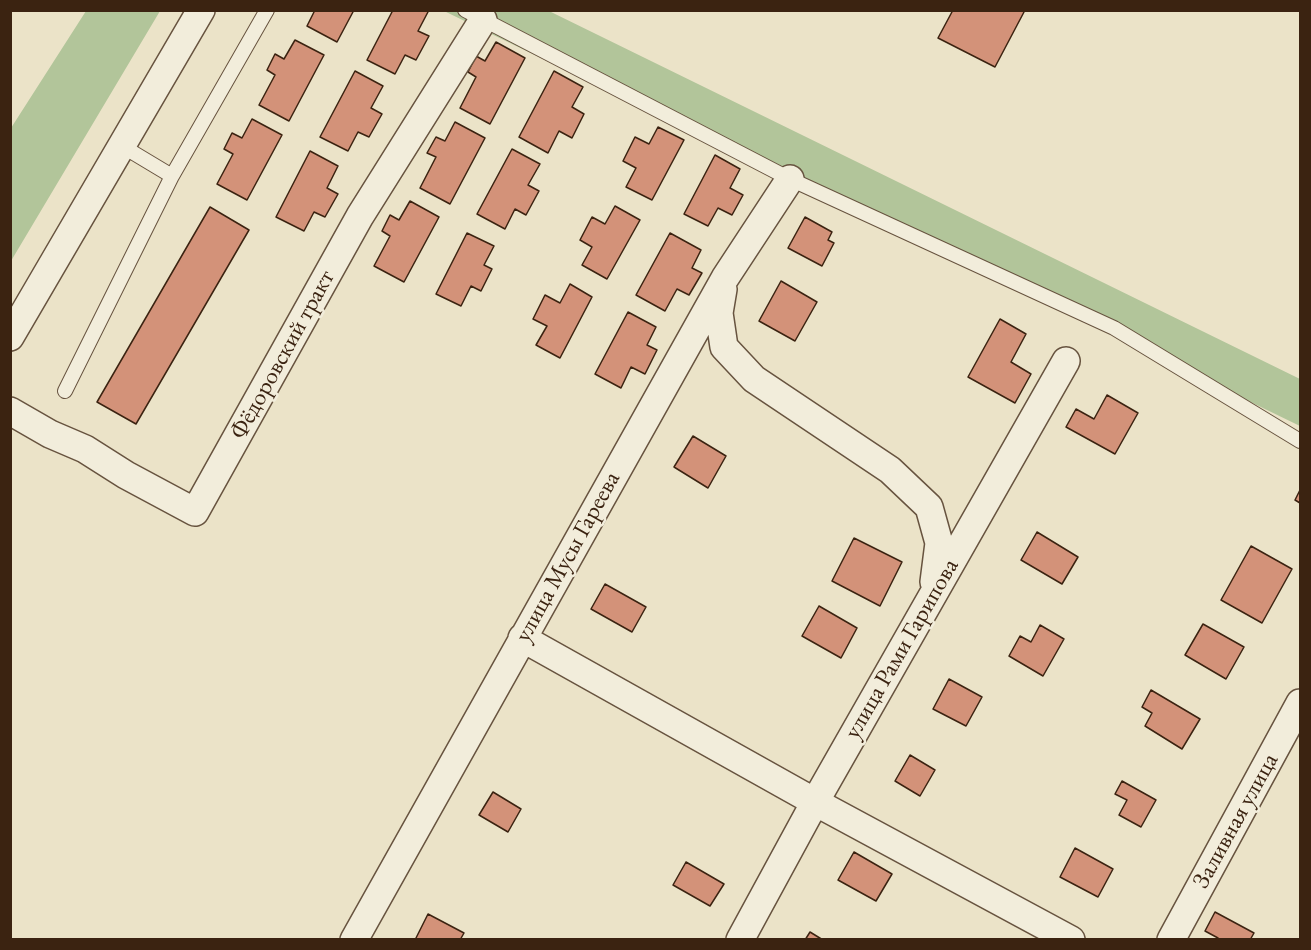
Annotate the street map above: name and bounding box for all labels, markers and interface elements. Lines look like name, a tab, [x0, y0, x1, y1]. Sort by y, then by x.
street label: Фёдоровский тракт	[225, 265, 341, 445]
street label: улица Мусы Гареева	[509, 467, 627, 647]
street label: улица Рами Гарипова	[839, 554, 965, 744]
street label: Заливная улица	[1187, 748, 1285, 894]

